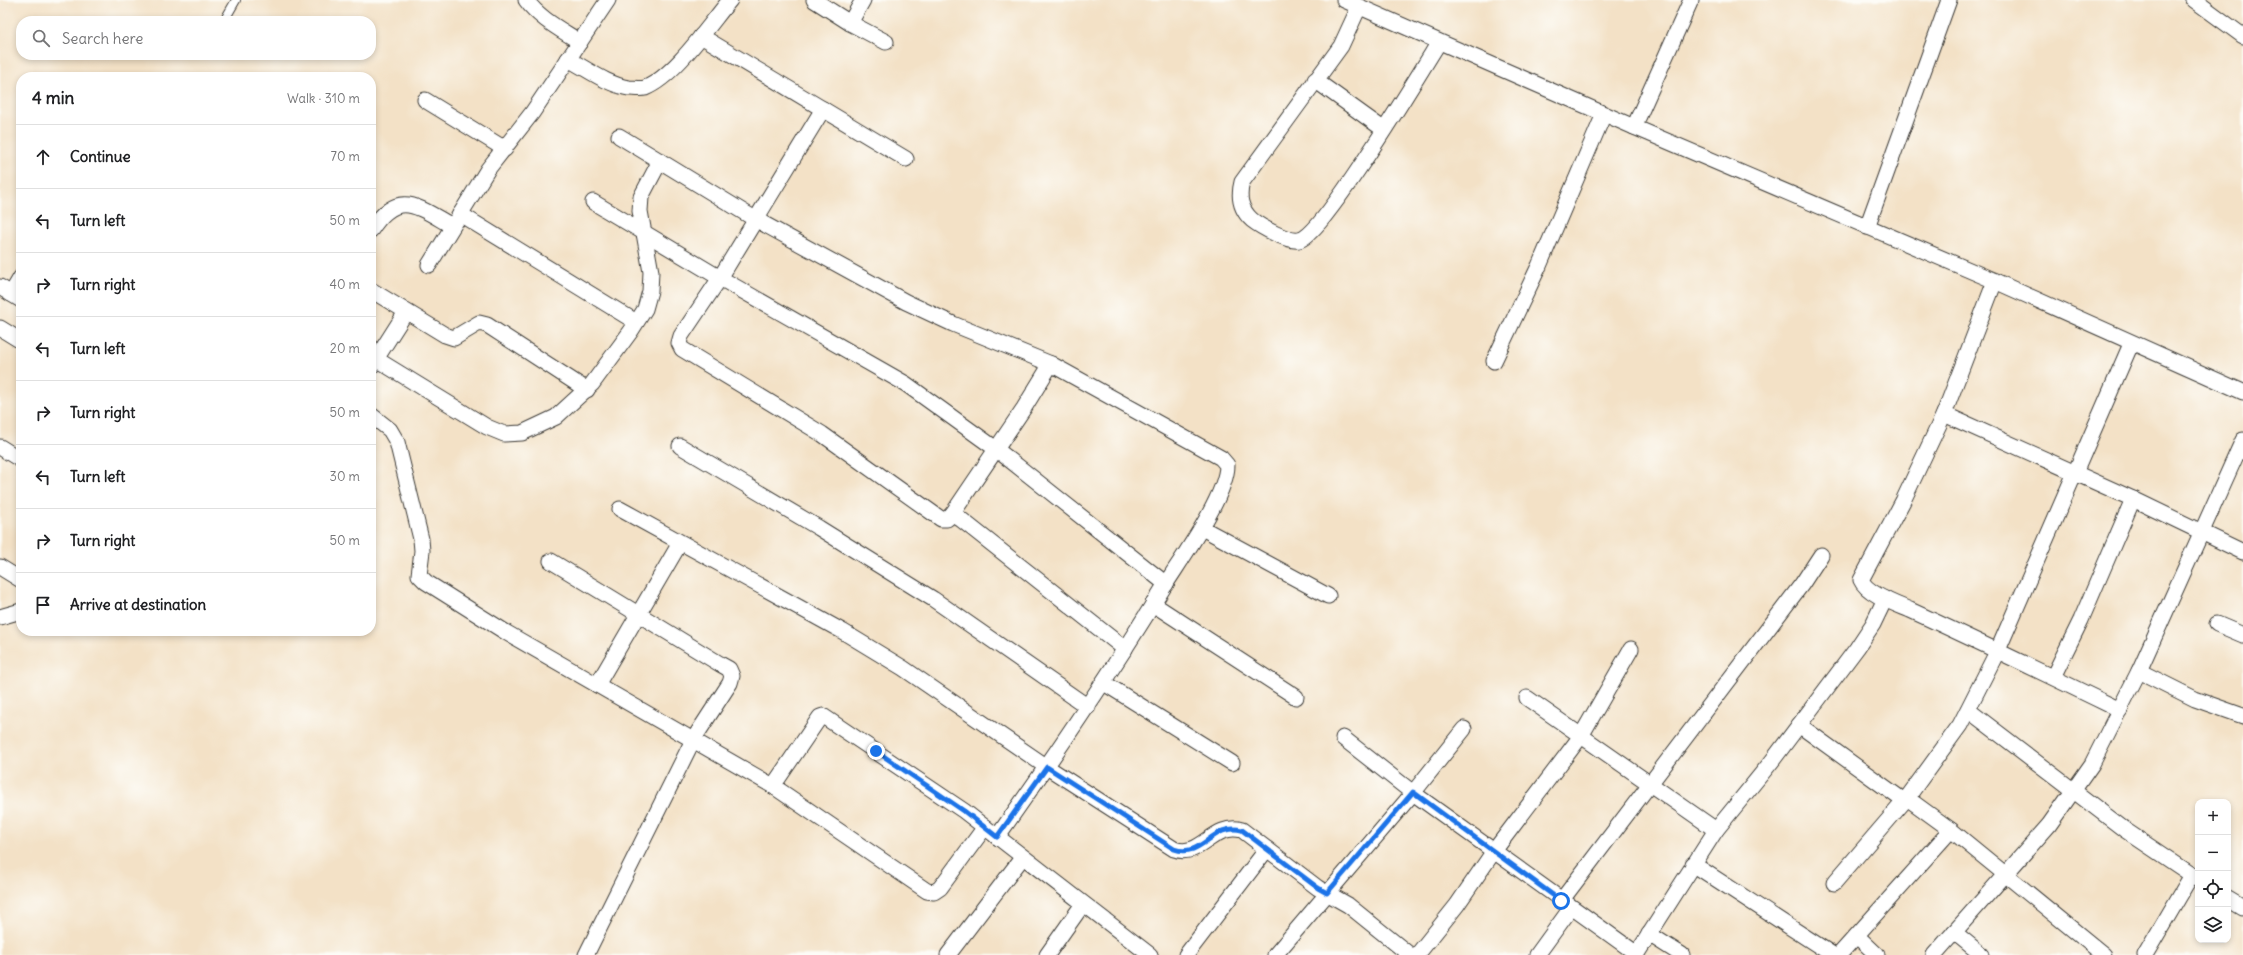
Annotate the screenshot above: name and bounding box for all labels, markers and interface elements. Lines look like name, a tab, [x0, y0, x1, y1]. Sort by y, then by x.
search box	[16, 16, 376, 60]
icon: search	[30, 27, 52, 49]
text: Search here	[62, 29, 143, 48]
text: 4 min	[32, 87, 74, 109]
text: Walk · 310 m	[287, 90, 360, 107]
icon: ahead	[32, 146, 54, 168]
text: Continue	[70, 147, 131, 166]
text: 70 m	[331, 148, 360, 165]
icon: left	[32, 210, 54, 232]
text: Turn left	[70, 211, 125, 230]
text: 50 m	[329, 212, 360, 229]
icon: right	[32, 274, 54, 296]
text: Turn right	[70, 275, 135, 294]
text: 40 m	[329, 276, 360, 293]
icon: left	[32, 338, 54, 360]
text: Turn left	[70, 339, 125, 358]
text: 20 m	[330, 340, 360, 357]
icon: right	[32, 402, 54, 424]
text: Turn right	[70, 403, 135, 422]
text: 50 m	[329, 404, 360, 421]
icon: left	[32, 466, 54, 488]
text: Turn left	[70, 467, 125, 486]
text: 30 m	[330, 468, 360, 485]
icon: right	[32, 530, 54, 552]
text: Turn right	[70, 531, 135, 550]
text: 50 m	[329, 532, 360, 549]
icon: arrive	[32, 594, 54, 616]
text: Arrive at destination	[70, 595, 206, 614]
route end	[867, 742, 885, 760]
map controls	[2195, 799, 2231, 943]
button: +	[2195, 799, 2231, 835]
button: −	[2195, 835, 2231, 871]
button: locate	[2195, 871, 2231, 907]
route start	[1552, 892, 1570, 910]
button: layers	[2195, 907, 2231, 943]

